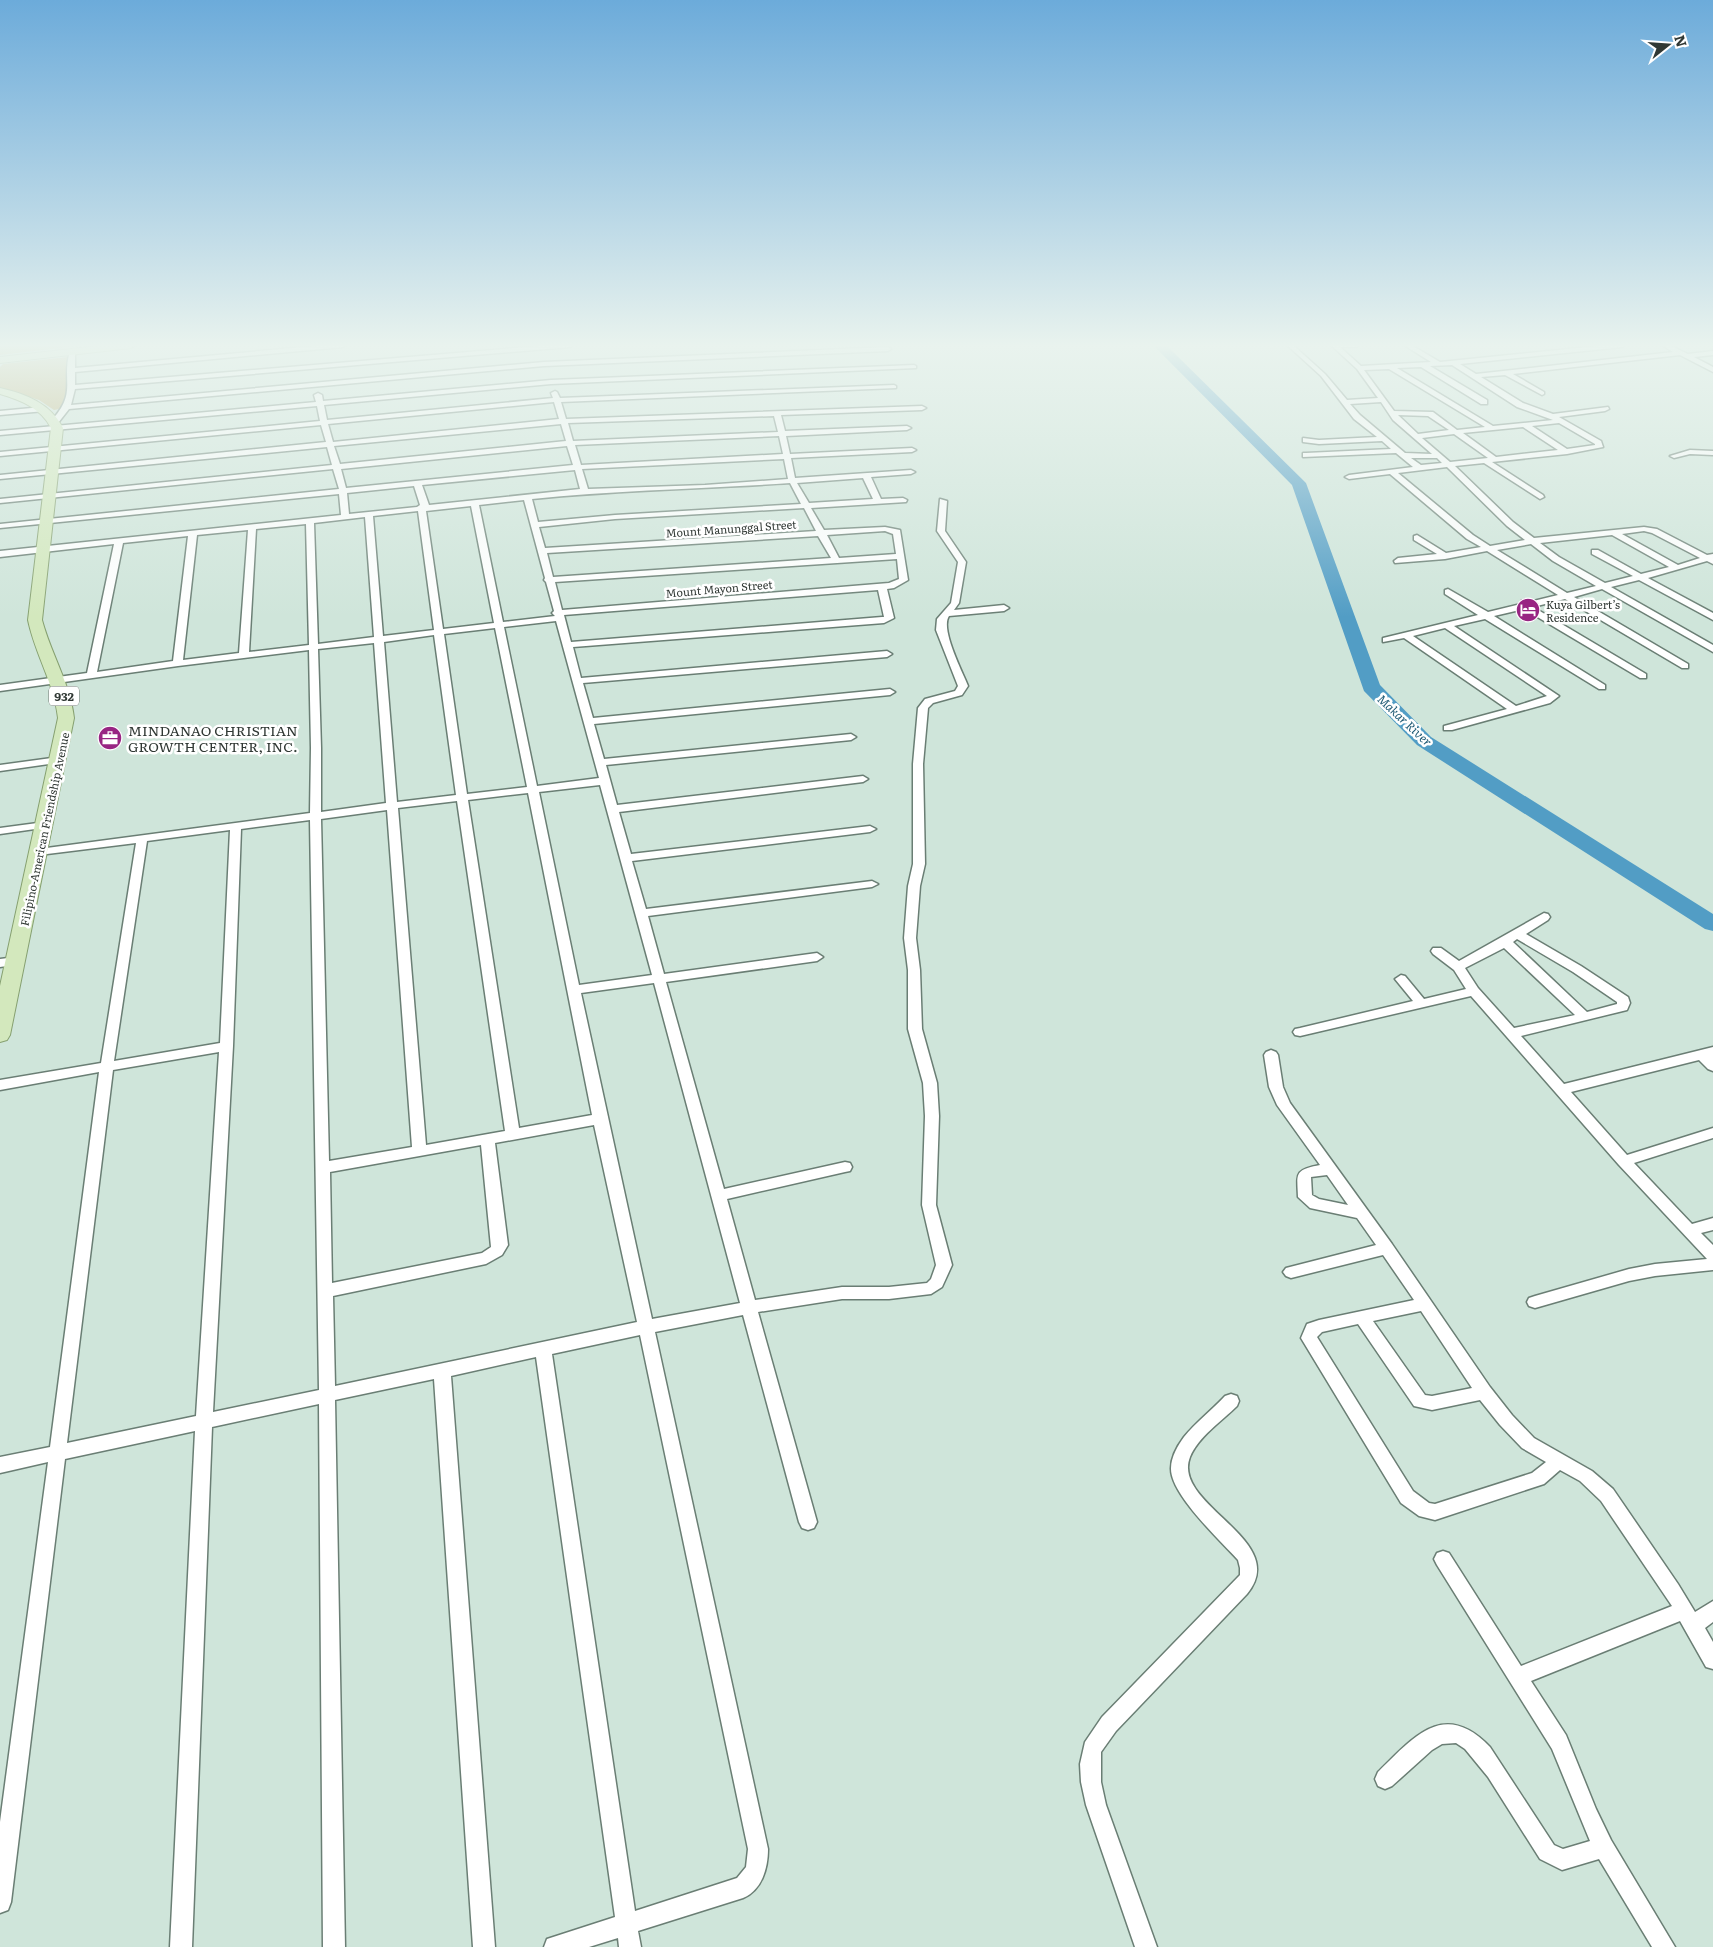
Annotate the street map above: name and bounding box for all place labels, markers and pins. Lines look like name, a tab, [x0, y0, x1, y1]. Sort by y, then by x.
place label: Kuya Gilbert’s Residence	[1546, 596, 1620, 625]
hotel icon: Kuya Gilbert’s Residence	[1515, 597, 1541, 623]
place label: MINDANAO CHRISTIAN GROWTH CENTER, INC.	[128, 720, 298, 756]
office icon: MINDANAO CHRISTIAN GROWTH CENTER, INC.	[97, 725, 123, 751]

